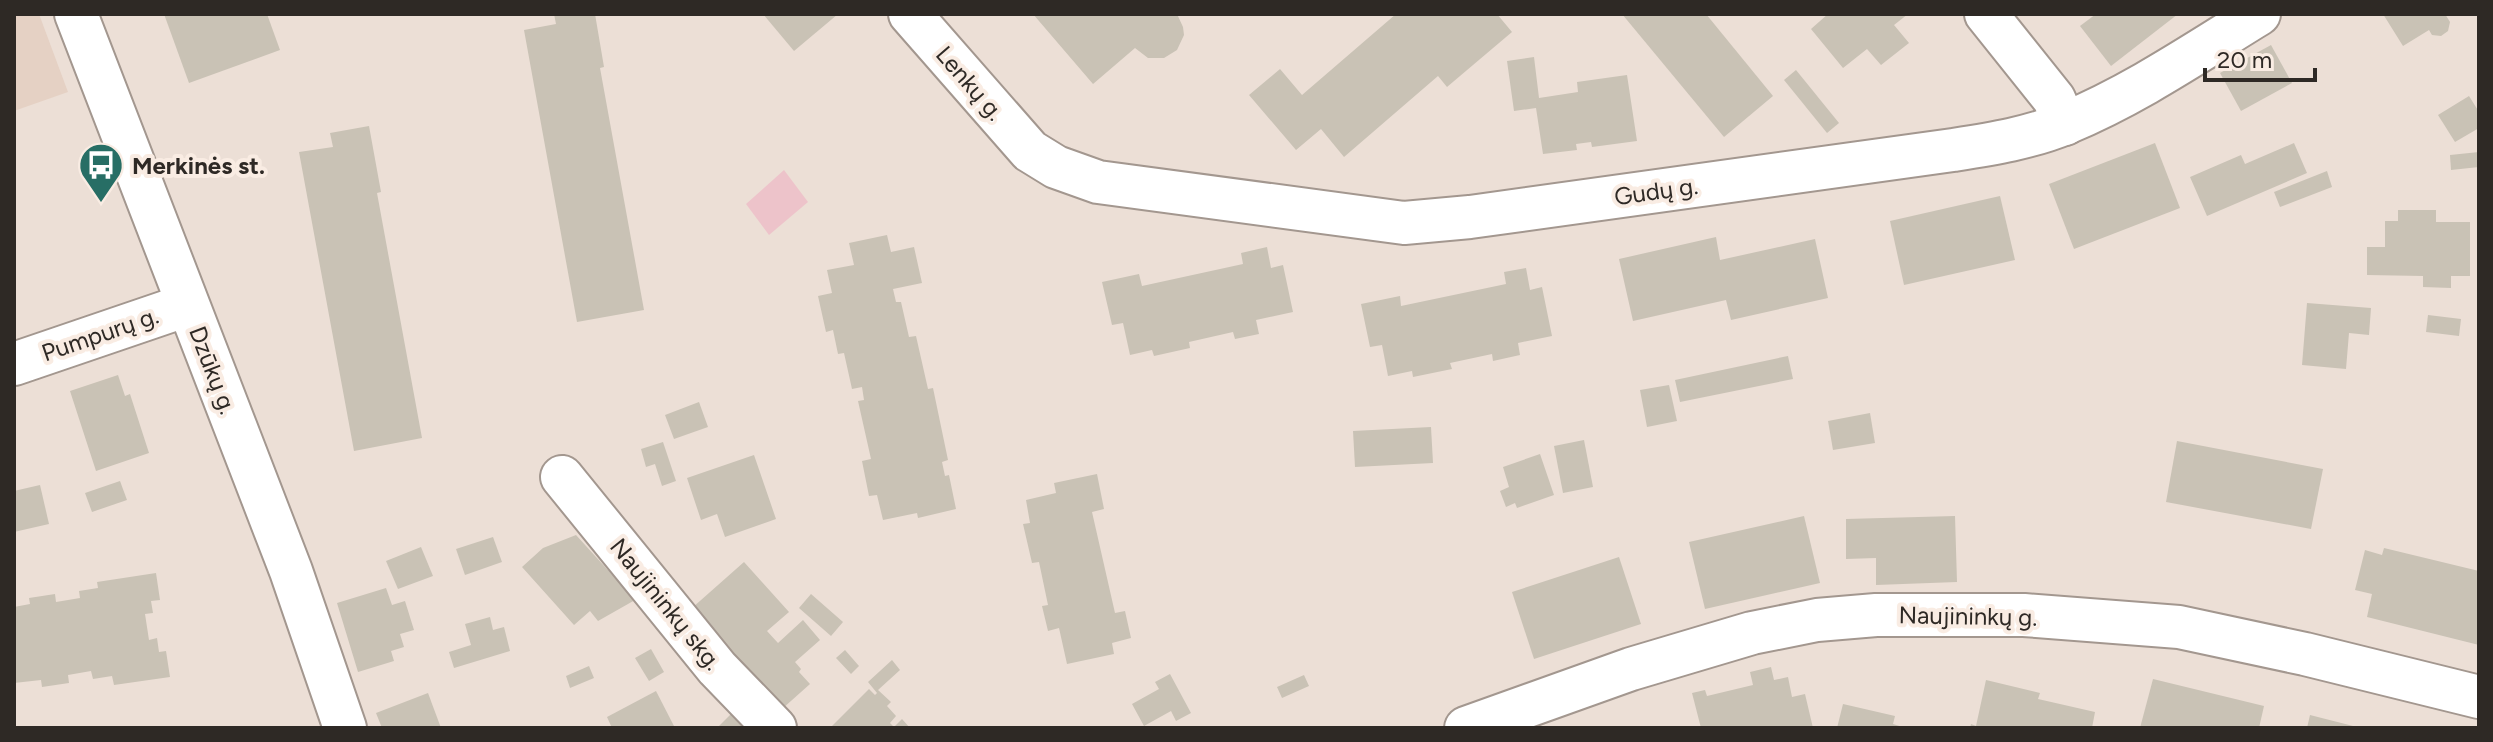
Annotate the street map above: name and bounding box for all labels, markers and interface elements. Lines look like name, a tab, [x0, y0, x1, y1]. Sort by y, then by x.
scale bar	[2205, 32, 2315, 82]
street label: Lenkų g.	[930, 40, 1010, 126]
text: 20 m	[2217, 45, 2272, 74]
bus stop icon: Merkinės st.	[77, 141, 125, 204]
place label: Merkinės st.	[132, 151, 265, 180]
street label: Gudų g.	[1612, 171, 1700, 211]
street label: Pumpurų g.	[38, 300, 162, 368]
street label: Dzūkų g.	[183, 322, 243, 418]
street label: Naujininkų skg.	[604, 532, 728, 676]
street label: Naujininkų g.	[1898, 600, 2038, 632]

